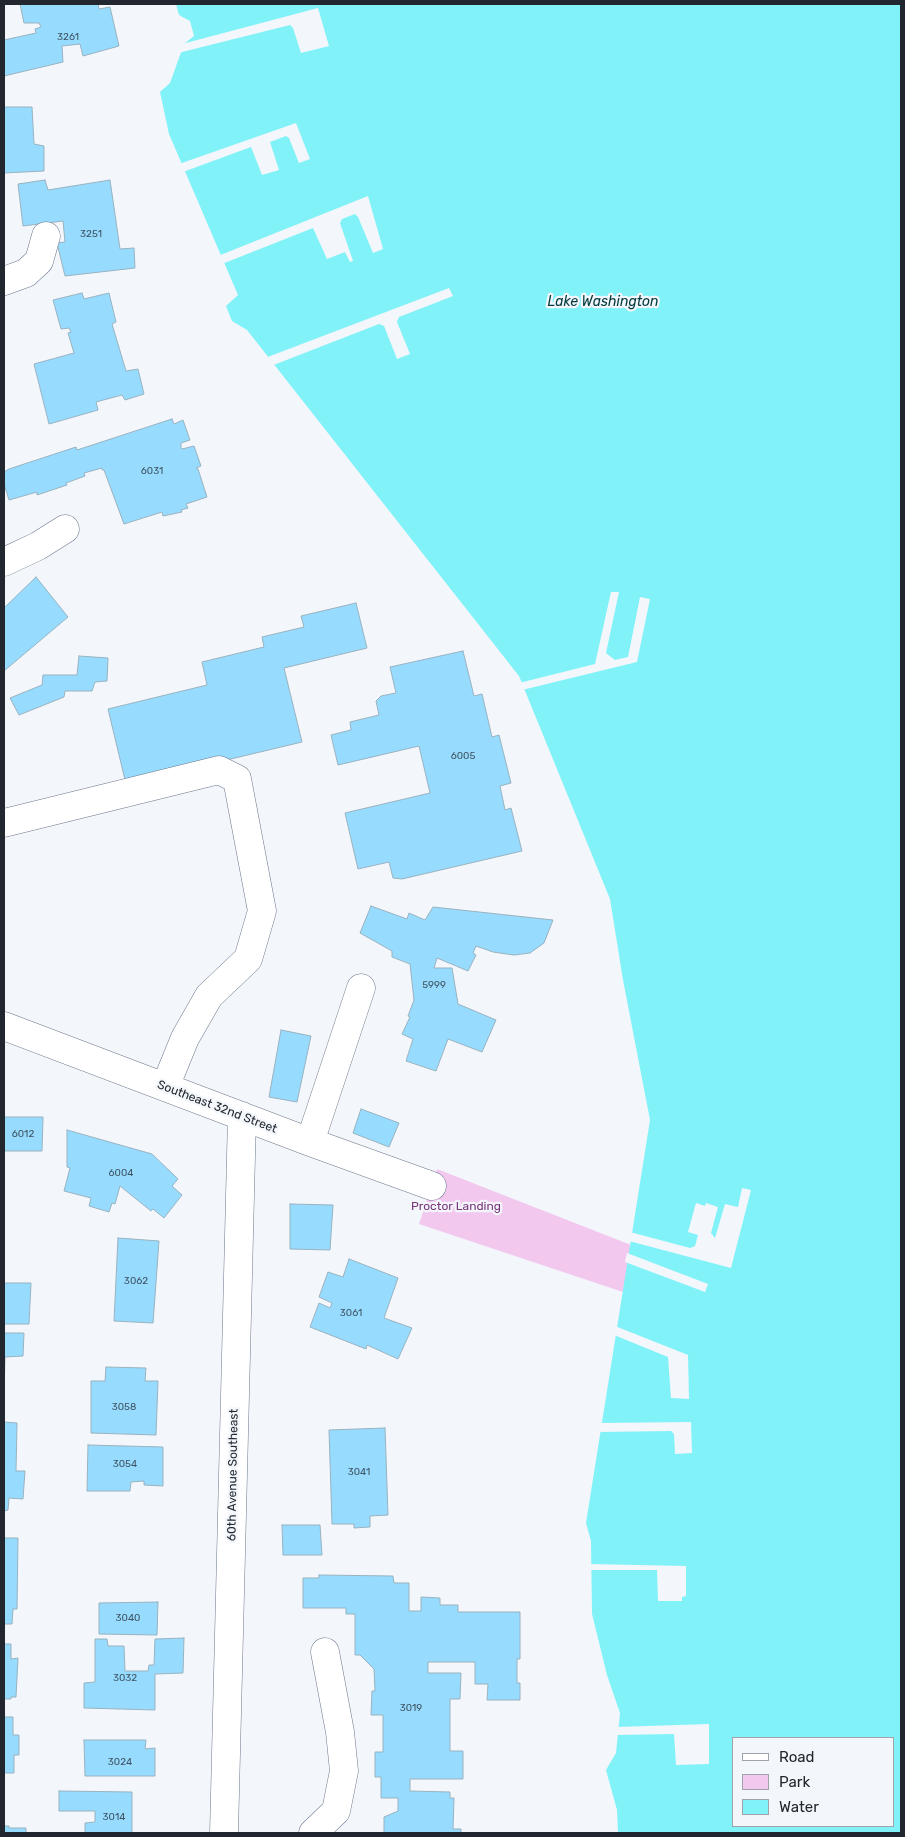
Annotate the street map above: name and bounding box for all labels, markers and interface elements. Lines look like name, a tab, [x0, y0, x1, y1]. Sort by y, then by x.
house number: 3261	[57, 31, 79, 43]
house number: 3251	[80, 228, 102, 240]
water label: Lake Washington	[547, 294, 659, 310]
house number: 6031	[141, 465, 163, 477]
house number: 6005	[451, 750, 475, 762]
house number: 5999	[422, 979, 446, 991]
street label: Southeast 32nd Street	[155, 1078, 279, 1136]
house number: 6012	[12, 1128, 34, 1140]
house number: 6004	[109, 1167, 133, 1179]
park label: Proctor Landing	[411, 1200, 501, 1214]
house number: 3062	[124, 1275, 148, 1287]
house number: 3061	[340, 1307, 362, 1319]
house number: 3058	[112, 1401, 136, 1413]
street label: 60th Avenue Southeast	[225, 1409, 241, 1541]
house number: 3054	[113, 1458, 137, 1470]
house number: 3041	[348, 1466, 370, 1478]
house number: 3040	[116, 1612, 140, 1624]
house number: 3032	[113, 1672, 137, 1684]
house number: 3019	[400, 1702, 422, 1714]
legend	[732, 1737, 895, 1827]
text: Road	[779, 1748, 815, 1766]
house number: 3024	[108, 1756, 132, 1768]
text: Park	[779, 1773, 810, 1791]
text: Water	[779, 1798, 819, 1816]
house number: 3014	[103, 1811, 125, 1823]

